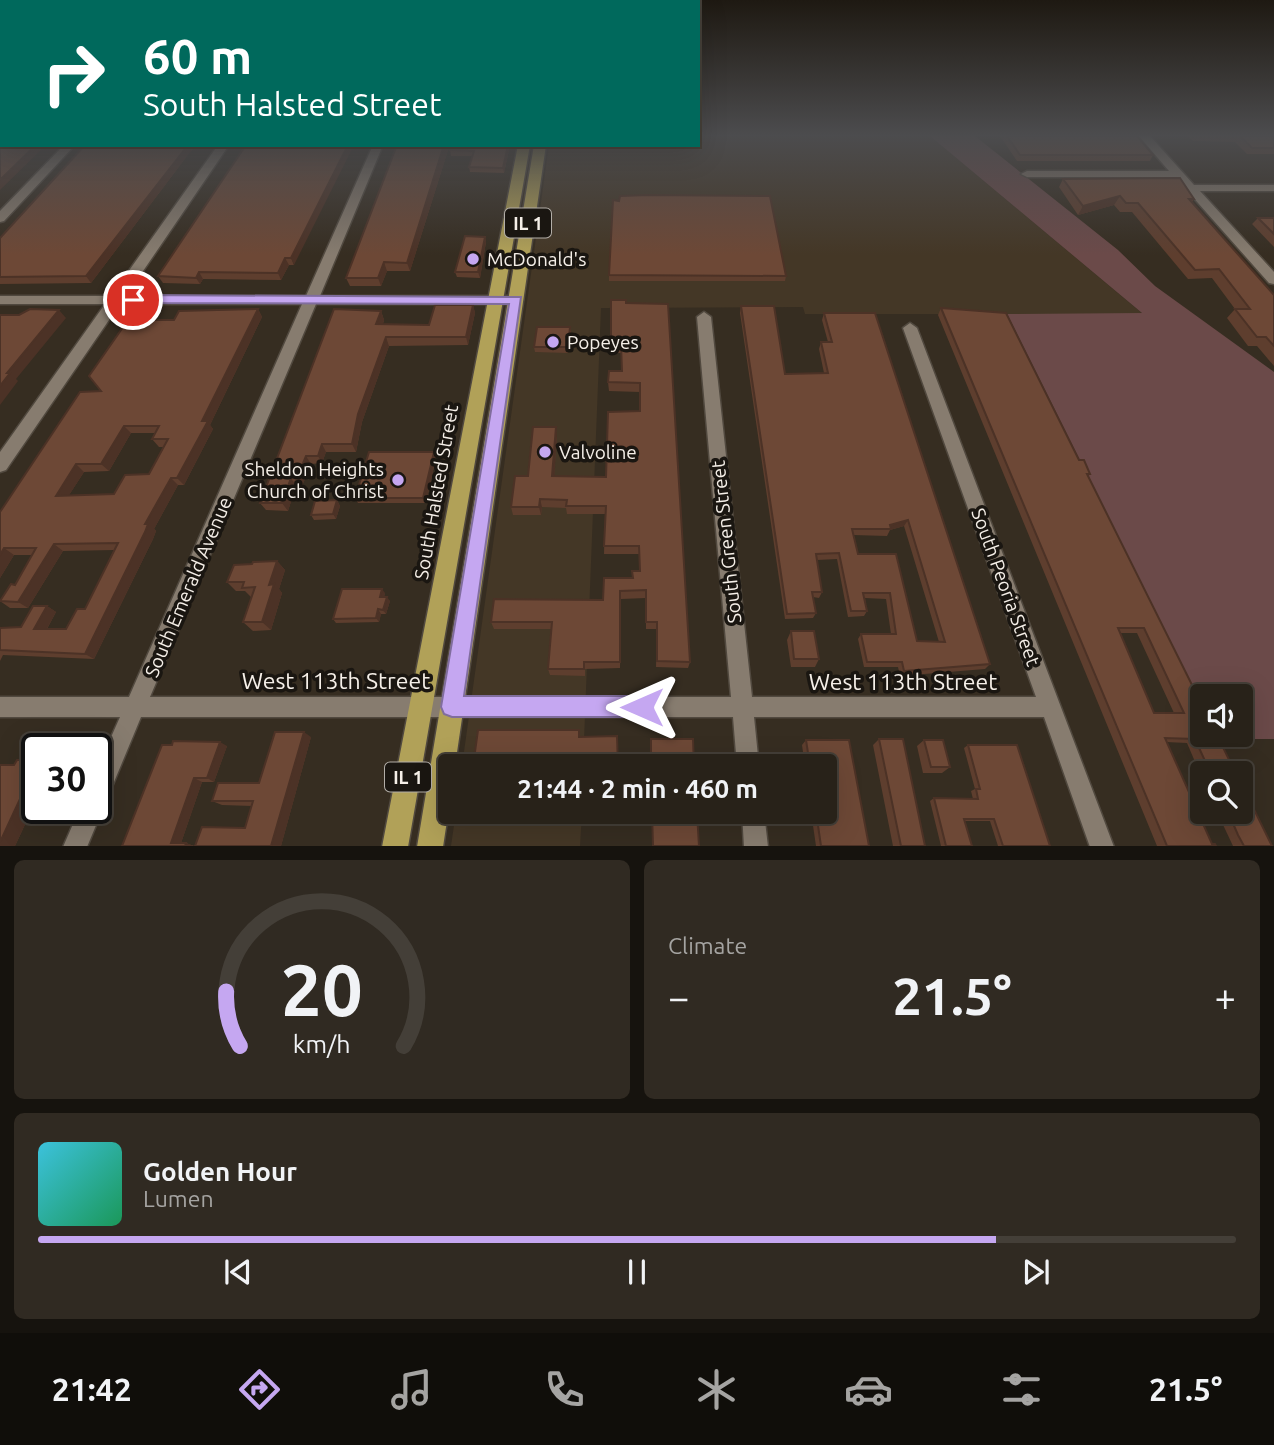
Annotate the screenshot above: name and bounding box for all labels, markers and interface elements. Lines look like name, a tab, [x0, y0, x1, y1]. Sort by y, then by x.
icon: right	[28, 28, 119, 119]
text: 60 m	[143, 28, 252, 83]
text: South Halsted Street	[143, 86, 442, 122]
road number: IL 1	[505, 208, 551, 238]
place label: McDonald's	[487, 248, 586, 270]
marker: McDonald's	[465, 251, 481, 267]
pin	[103, 270, 163, 330]
icon: arrive	[114, 281, 152, 319]
place label: Popeyes	[567, 331, 639, 353]
marker: Popeyes	[545, 334, 561, 350]
street label: South Halsted Street	[410, 402, 462, 581]
place label: Valvoline	[559, 441, 637, 463]
marker: Valvoline	[537, 444, 553, 460]
place label: Sheldon Heights Church of Christ	[244, 458, 385, 502]
street label: South Green Street	[706, 459, 745, 624]
marker: Sheldon Heights Church of Christ	[390, 472, 406, 488]
street label: South Emerald Avenue	[140, 494, 236, 680]
street label: South Peoria Street	[967, 505, 1045, 669]
street label: West 113th Street	[242, 668, 430, 693]
street label: West 113th Street	[809, 669, 997, 694]
position arrow	[605, 670, 679, 744]
map controls	[1190, 684, 1253, 824]
button: sound	[1190, 684, 1253, 747]
speed limit sign: 30	[21, 733, 112, 824]
button: search	[1190, 761, 1253, 824]
road number: IL 1	[385, 762, 431, 792]
text: 21:44 · 2 min · 460 m	[517, 774, 758, 803]
text: Climate	[668, 933, 747, 958]
text: 20	[281, 948, 363, 1030]
text: 21.5°	[892, 967, 1012, 1025]
text: −	[668, 976, 689, 1018]
text: +	[1215, 976, 1236, 1018]
text: km/h	[293, 1029, 351, 1057]
text: Golden Hour	[143, 1157, 297, 1186]
text: Lumen	[143, 1186, 214, 1211]
icon: previous	[219, 1253, 257, 1291]
icon: pause	[618, 1253, 656, 1291]
icon: next	[1017, 1253, 1055, 1291]
icon: directions	[235, 1365, 284, 1414]
icon: music	[387, 1365, 436, 1414]
icon: phone	[540, 1365, 589, 1414]
icon: climate	[692, 1365, 741, 1414]
icon: car	[844, 1365, 893, 1414]
icon: filters	[997, 1365, 1046, 1414]
text: 21:42	[52, 1371, 132, 1407]
text: 21.5°	[1149, 1371, 1222, 1407]

